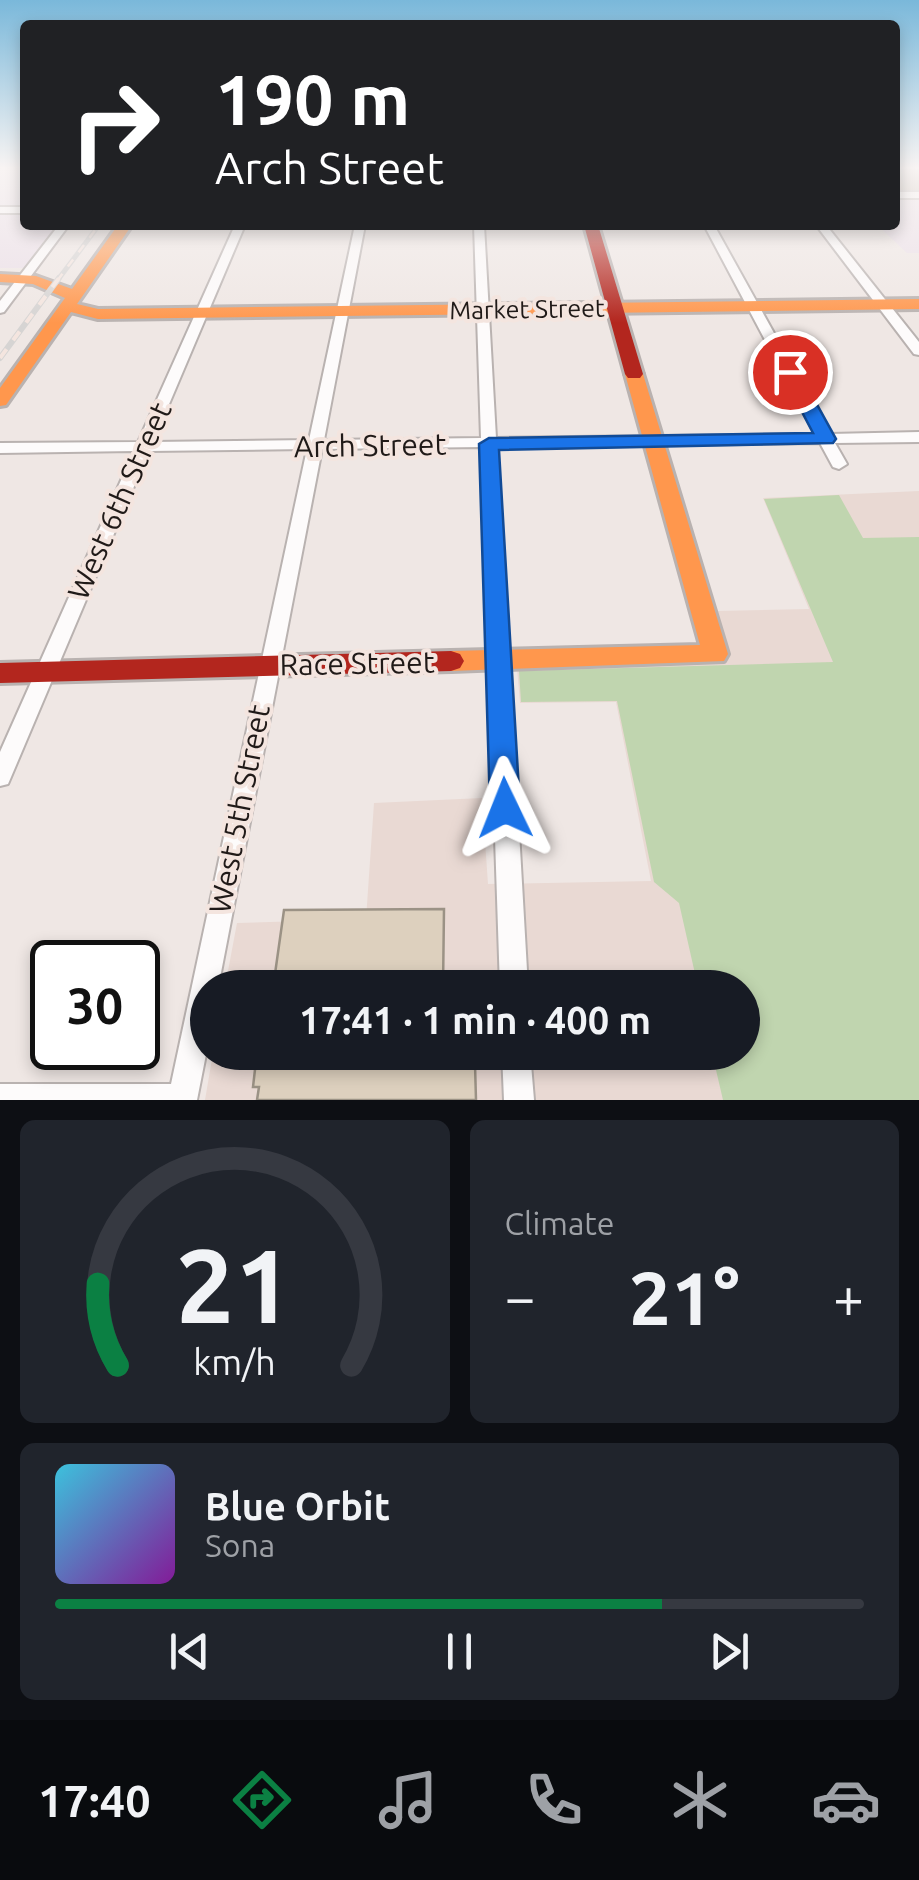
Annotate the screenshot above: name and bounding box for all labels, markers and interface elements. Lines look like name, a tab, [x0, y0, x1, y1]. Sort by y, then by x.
icon: right	[50, 60, 180, 190]
text: 190 m	[215, 60, 410, 138]
text: Arch Street	[215, 142, 444, 193]
street label: Market Street	[449, 294, 605, 324]
pin	[748, 330, 833, 415]
icon: arrive	[763, 345, 818, 400]
street label: West 6th Street	[60, 397, 178, 604]
street label: Arch Street	[293, 427, 447, 463]
street label: Race Street	[279, 645, 435, 681]
street label: West 5th Street	[202, 701, 276, 916]
position arrow	[453, 756, 557, 860]
speed limit sign: 30	[30, 940, 160, 1070]
text: 17:41 · 1 min · 400 m	[299, 999, 651, 1041]
text: Climate	[505, 1205, 615, 1241]
text: 21	[176, 1226, 293, 1343]
text: 21°	[629, 1255, 740, 1339]
text: −	[505, 1266, 536, 1327]
text: +	[833, 1266, 864, 1327]
text: km/h	[193, 1342, 276, 1382]
text: Blue Orbit	[205, 1485, 390, 1527]
text: Sona	[205, 1527, 275, 1563]
icon: previous	[162, 1624, 217, 1679]
icon: pause	[432, 1624, 487, 1679]
icon: next	[702, 1624, 757, 1679]
icon: directions	[227, 1765, 297, 1835]
icon: music	[373, 1765, 443, 1835]
icon: phone	[519, 1765, 589, 1835]
icon: climate	[665, 1765, 735, 1835]
icon: car	[811, 1765, 881, 1835]
text: 17:40	[38, 1775, 151, 1826]

